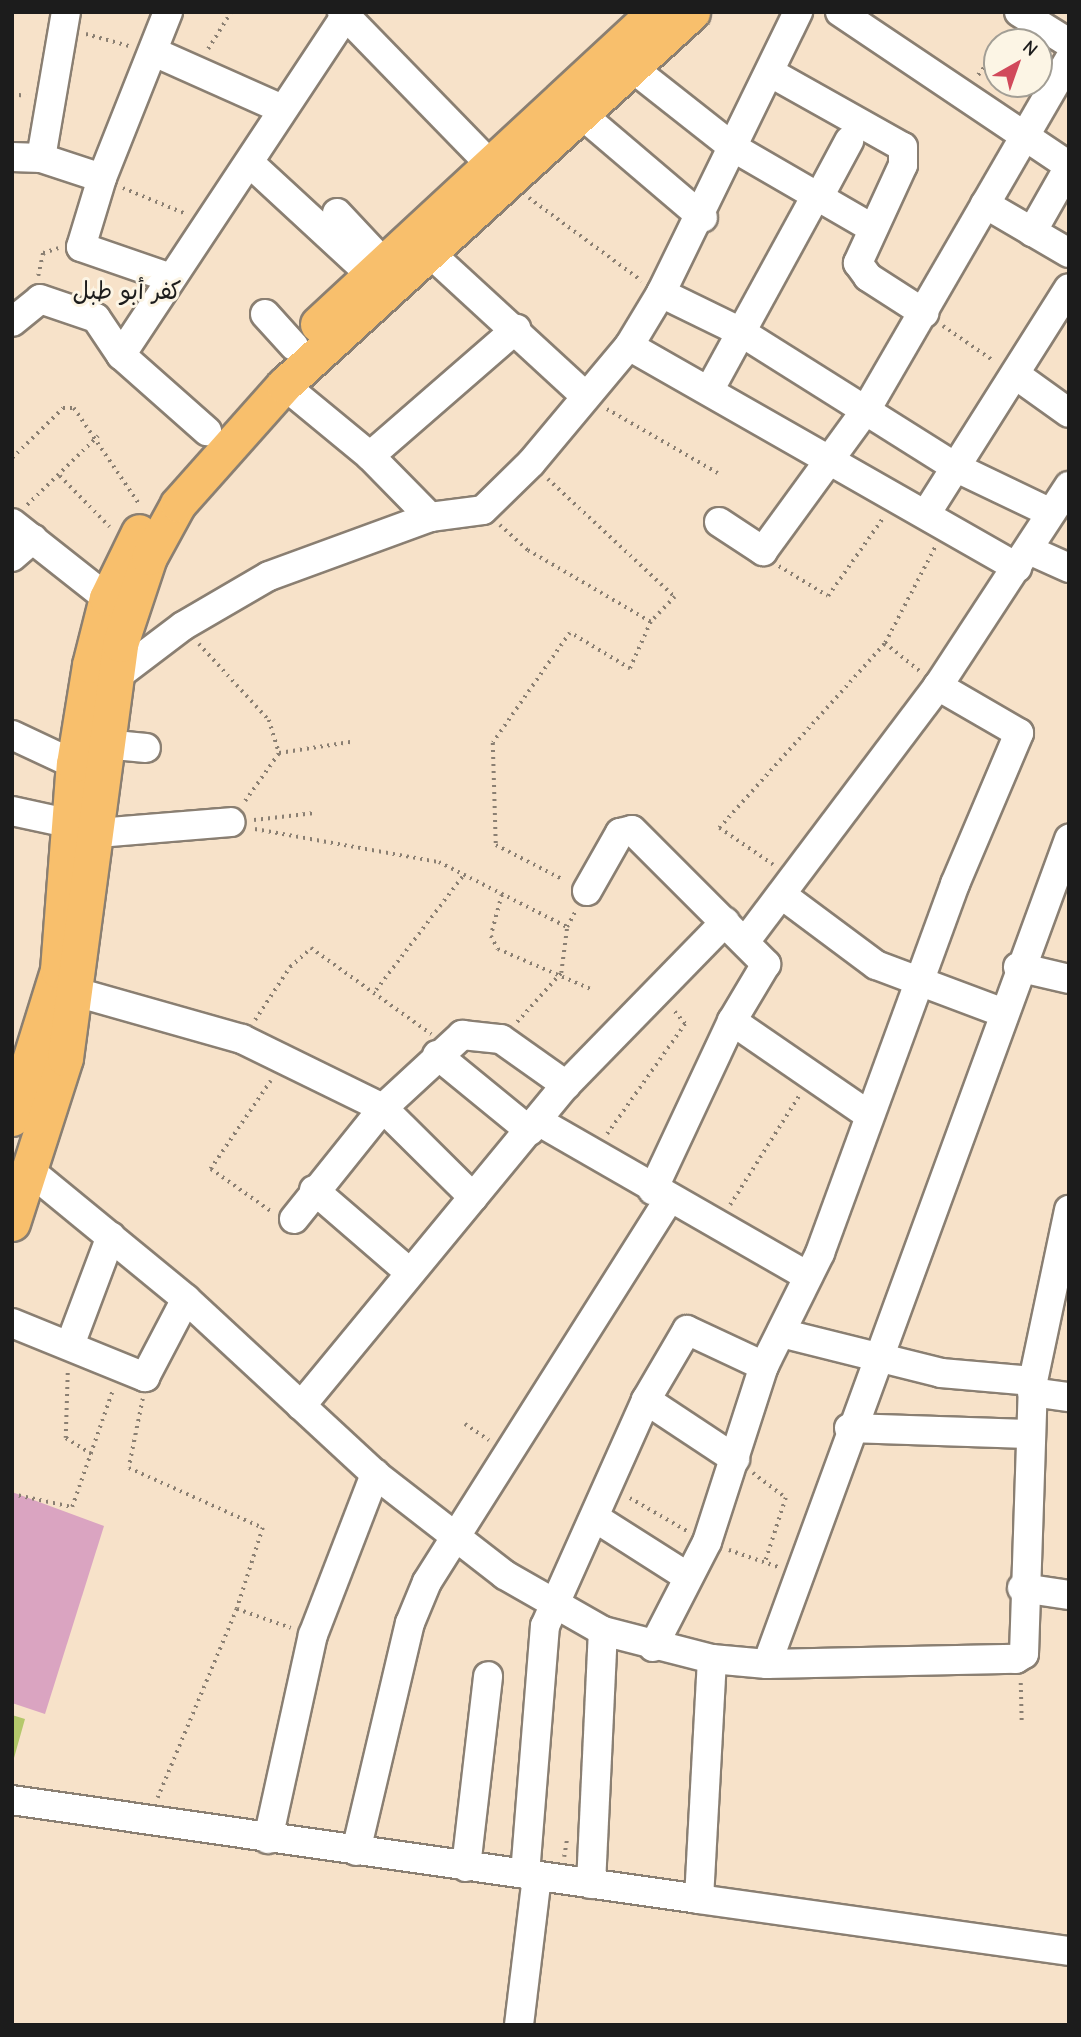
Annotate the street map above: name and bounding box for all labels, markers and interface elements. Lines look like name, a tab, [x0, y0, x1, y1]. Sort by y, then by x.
north arrow	[983, 28, 1053, 98]
text: N	[1018, 36, 1042, 61]
district label: كفر أبو طبل	[72, 278, 182, 306]

